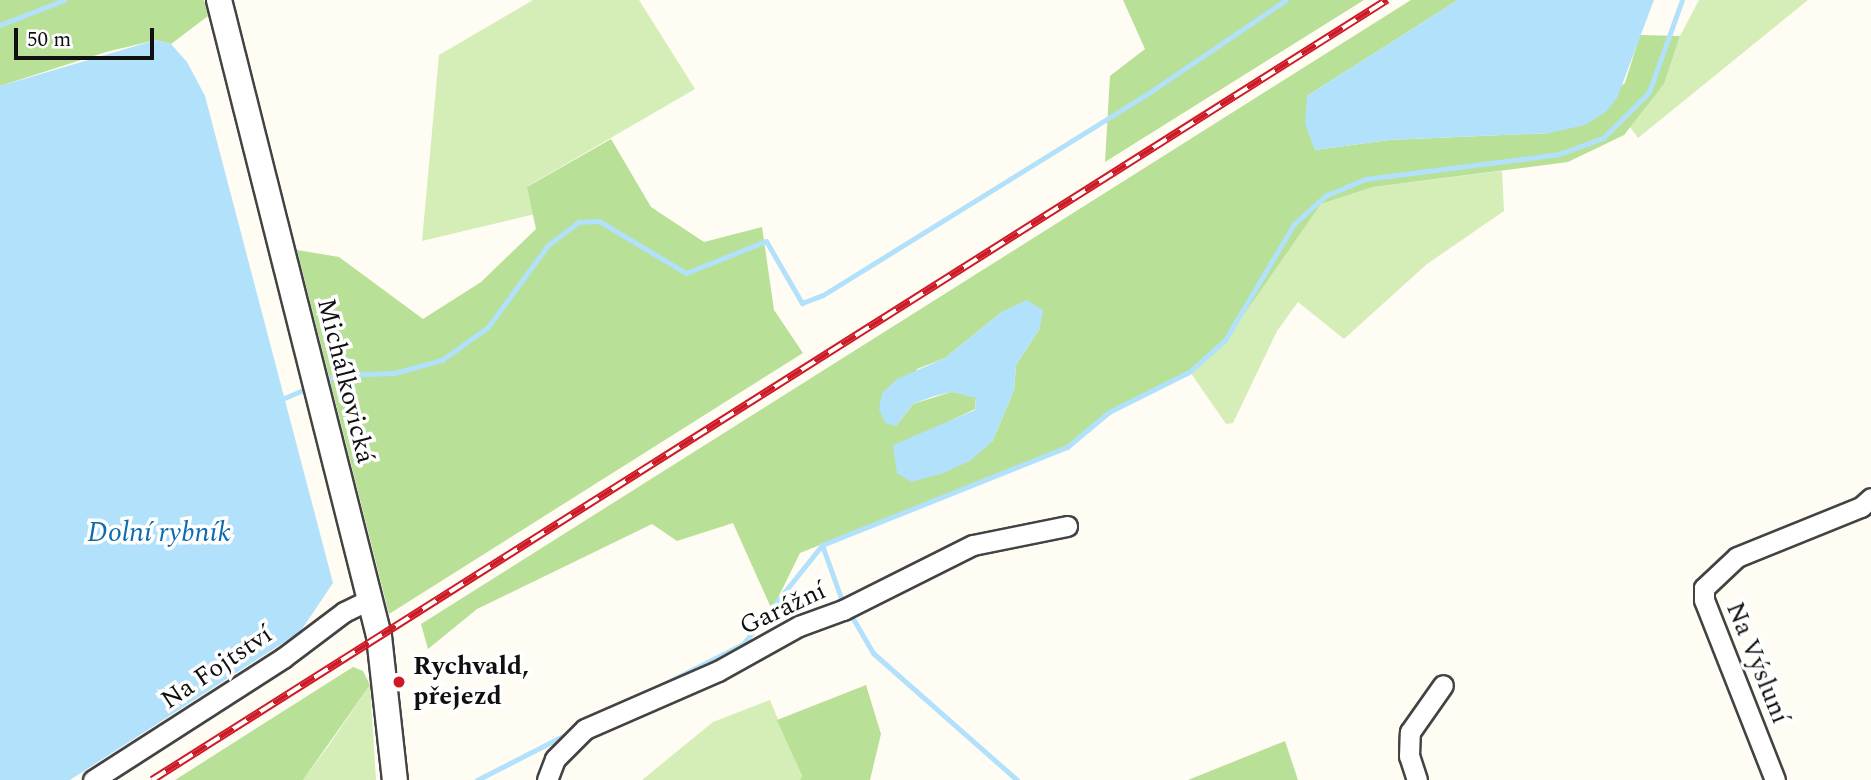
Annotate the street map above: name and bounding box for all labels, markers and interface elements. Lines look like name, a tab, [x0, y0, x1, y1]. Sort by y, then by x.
scale bar	[18, 14, 158, 58]
text: 50 m	[27, 24, 71, 56]
street label: Michálkovická	[309, 295, 381, 467]
water label: Dolní rybník	[87, 516, 231, 550]
street label: Garážní	[735, 576, 831, 642]
street label: Na Výsluní	[1719, 598, 1795, 728]
street label: Na Fojtství	[156, 620, 278, 716]
place label: Rychvald, přejezd	[413, 651, 529, 712]
marker: Rychvald, přejezd	[391, 674, 407, 690]

